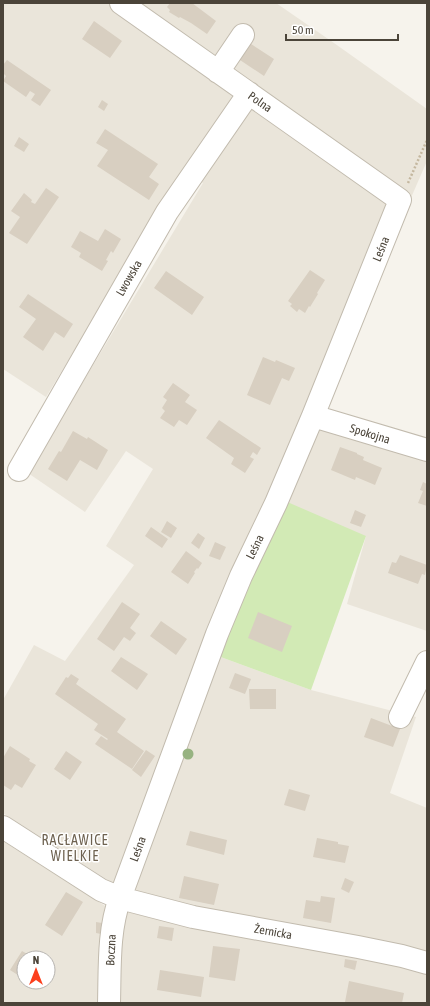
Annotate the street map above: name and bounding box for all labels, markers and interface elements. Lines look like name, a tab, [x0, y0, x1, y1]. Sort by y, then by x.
scale bar	[286, 16, 398, 42]
text: 50 m	[292, 23, 314, 37]
street label: Polna	[245, 89, 275, 115]
street label: Leśna	[370, 234, 392, 264]
street label: Lwowska	[113, 258, 145, 298]
street label: Spokojna	[348, 421, 392, 447]
street label: Leśna	[243, 532, 267, 562]
district label: RACŁAWICE WIELKIE	[41, 832, 109, 864]
street label: Leśna	[127, 835, 149, 863]
street label: Żernicka	[253, 922, 293, 942]
street label: Boczna	[103, 934, 119, 966]
north arrow	[16, 950, 56, 990]
text: N	[33, 954, 39, 966]

